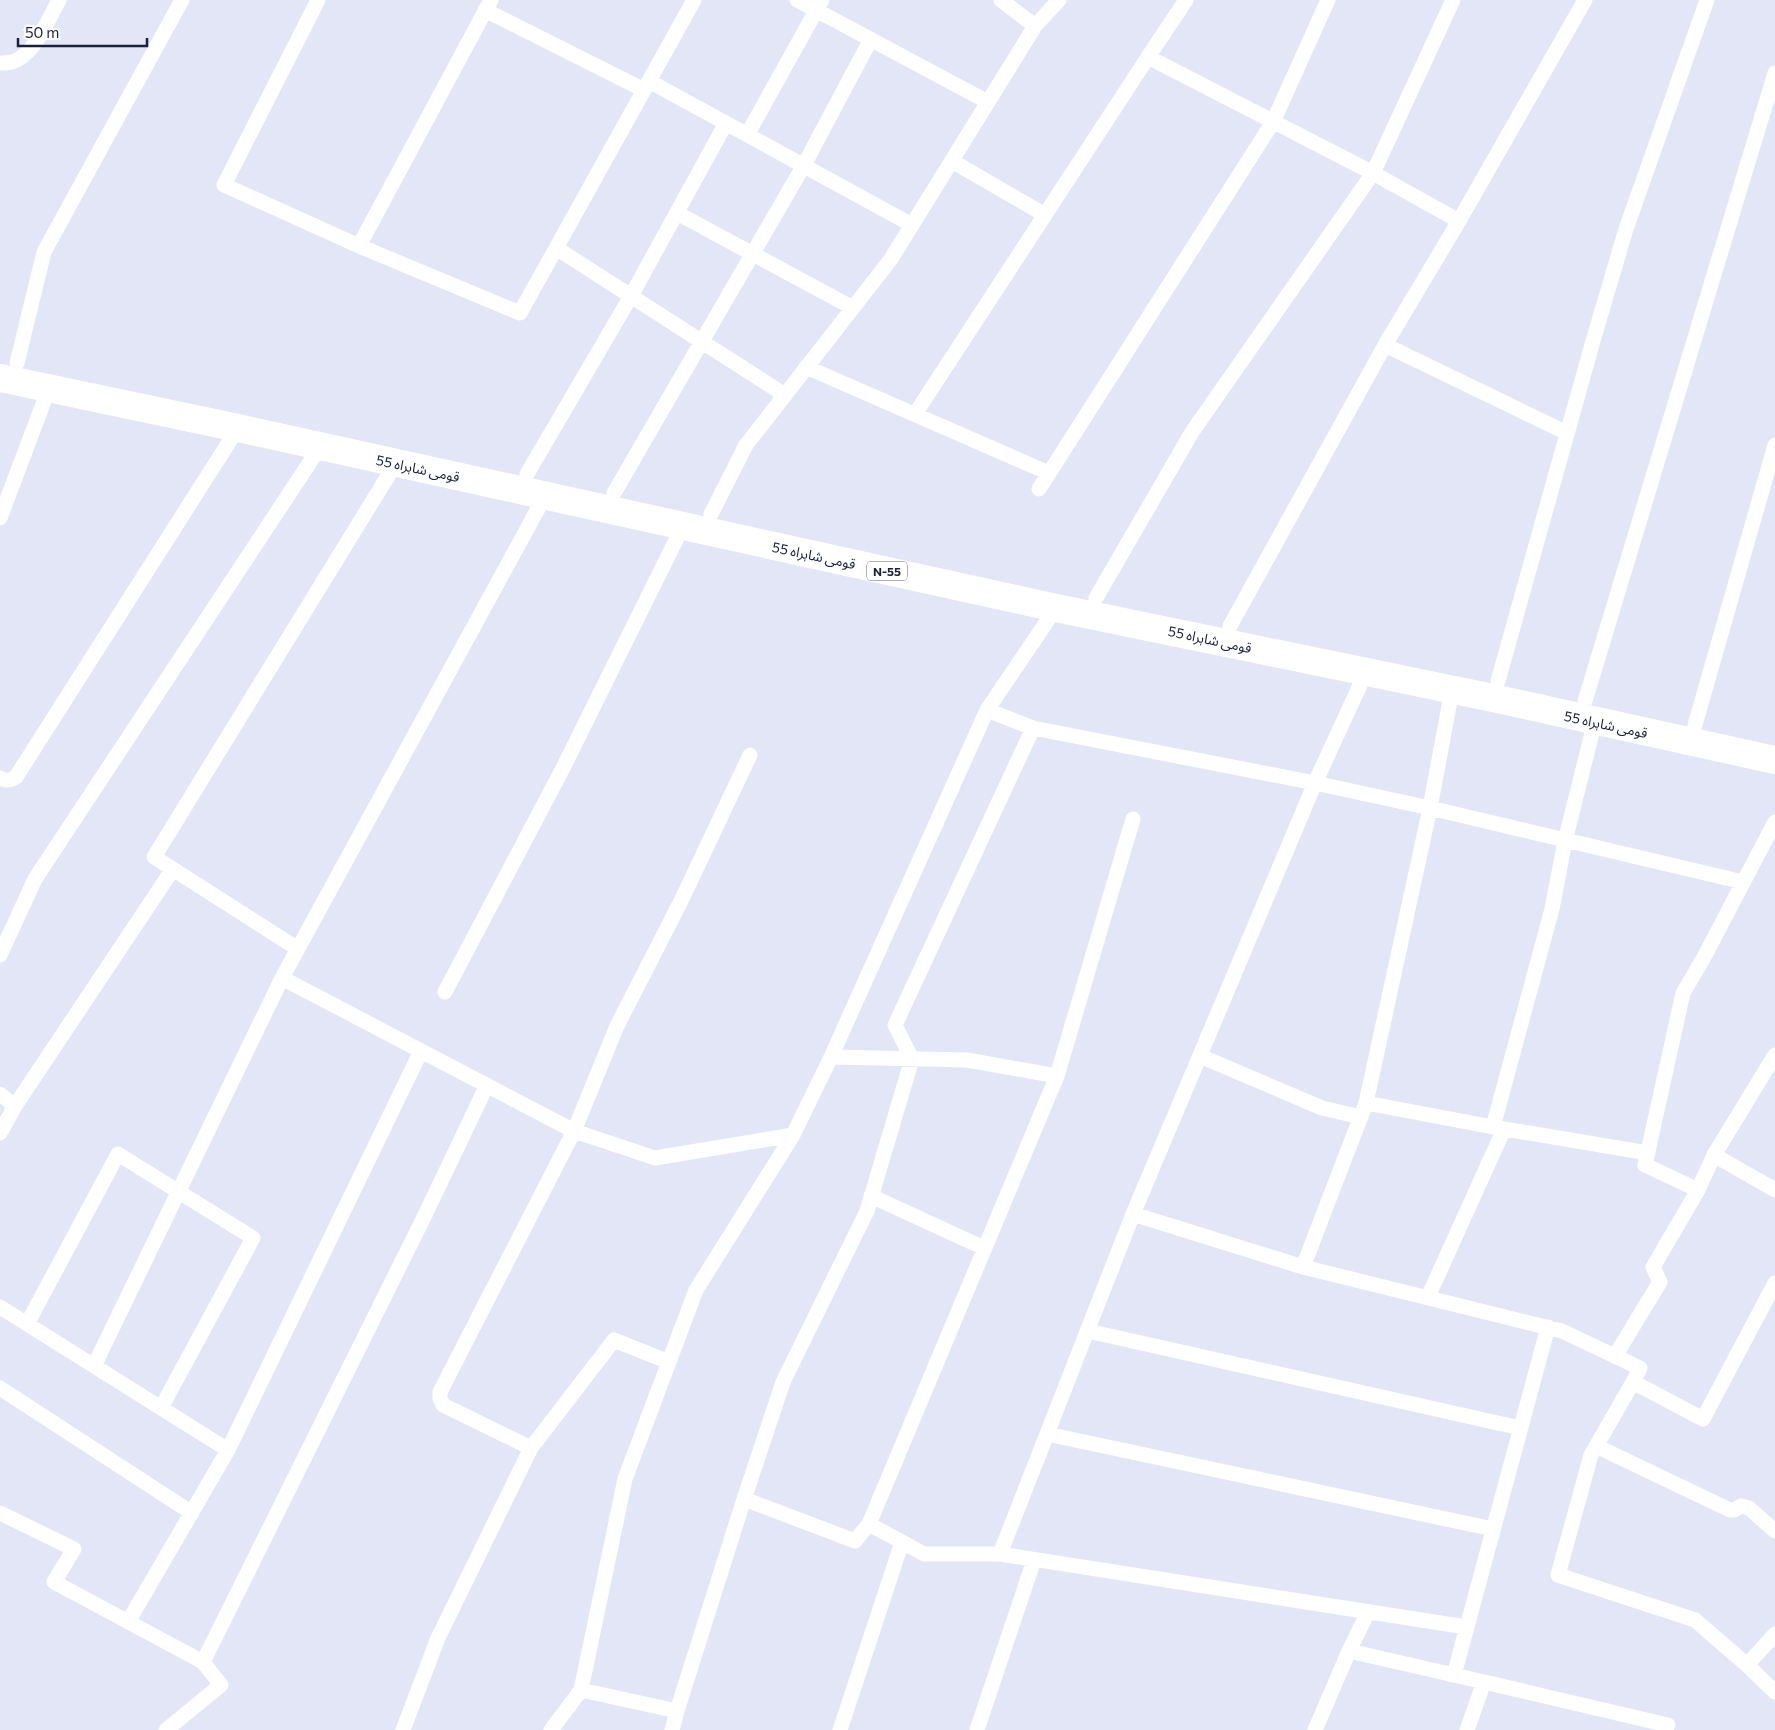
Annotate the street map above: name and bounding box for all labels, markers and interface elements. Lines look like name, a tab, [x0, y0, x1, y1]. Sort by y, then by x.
scale bar	[18, 15, 146, 47]
text: 50 m	[25, 23, 59, 41]
street label: قومی شاہراہ 55	[374, 451, 461, 486]
street label: قومی شاہراہ 55	[770, 538, 857, 573]
road number: N-55	[867, 562, 907, 580]
street label: قومی شاہراہ 55	[1166, 622, 1253, 657]
street label: قومی شاہراہ 55	[1562, 707, 1649, 742]

